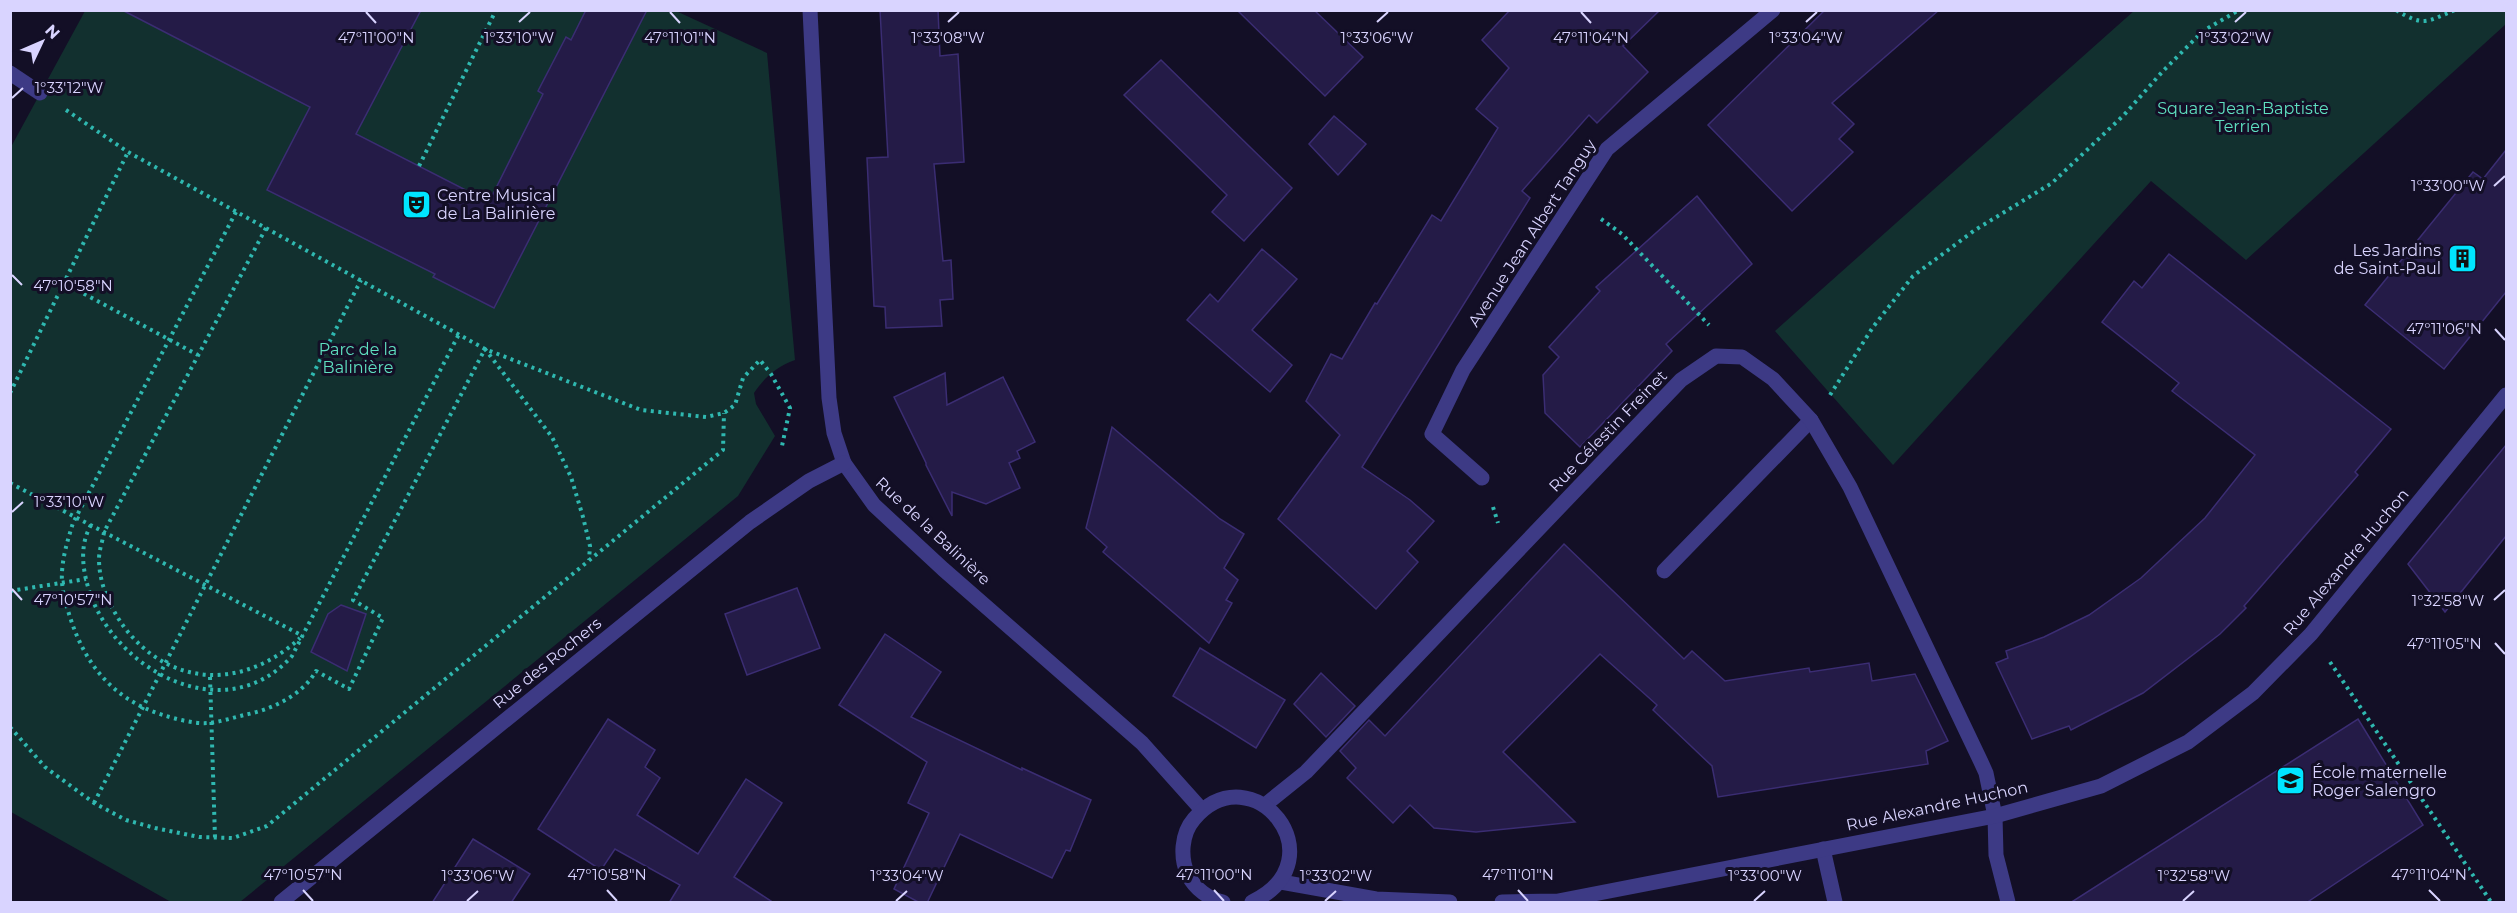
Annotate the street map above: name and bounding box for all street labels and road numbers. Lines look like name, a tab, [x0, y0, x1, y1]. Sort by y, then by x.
street label: Avenue Jean Albert Tanguy	[1464, 136, 1600, 330]
street label: Rue Célestin Freinet	[1545, 366, 1671, 496]
street label: Rue de la Balinière	[872, 473, 994, 589]
street label: Rue Alexandre Huchon	[2279, 485, 2413, 639]
street label: Rue des Rochers	[489, 613, 605, 712]
street label: Rue Alexandre Huchon	[1844, 777, 2030, 835]

